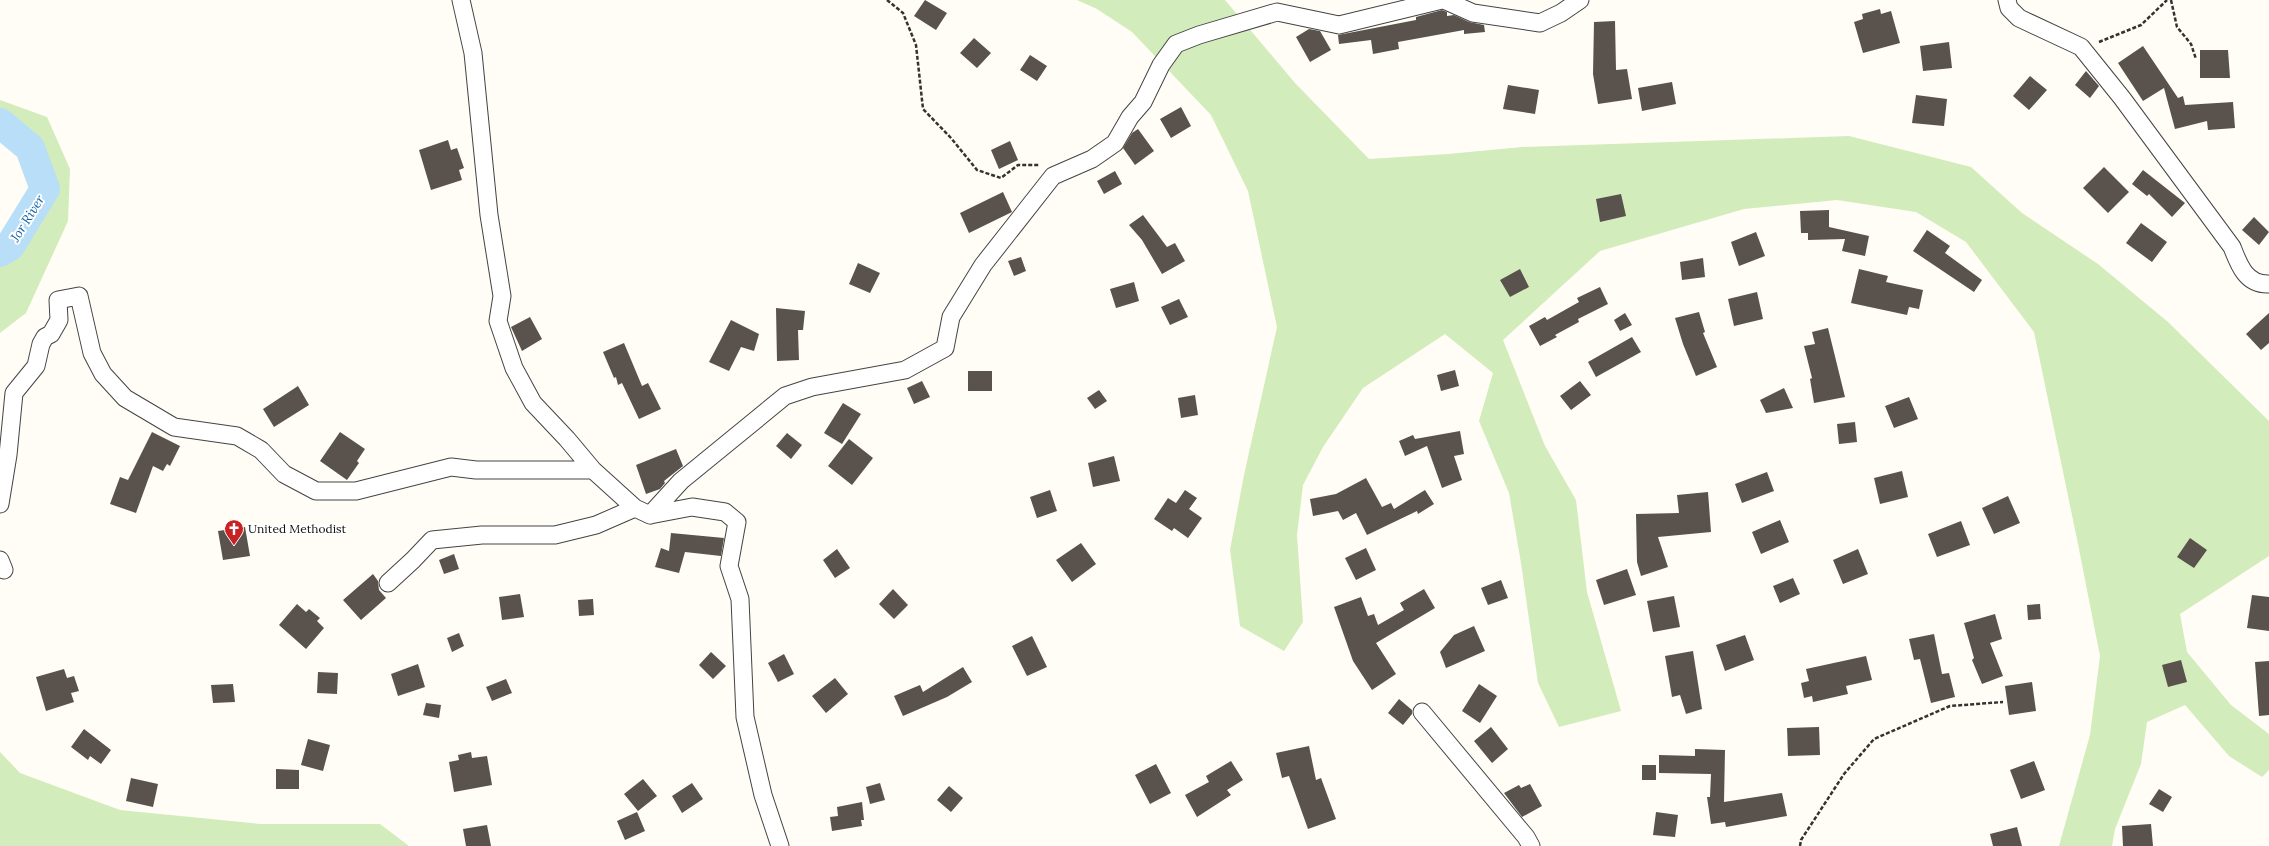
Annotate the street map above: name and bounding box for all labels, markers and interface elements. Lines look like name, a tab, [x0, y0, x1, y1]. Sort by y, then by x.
water label: Jor River	[6, 192, 48, 246]
church icon: United Methodist	[223, 518, 245, 546]
place label: United Methodist	[248, 521, 347, 536]

